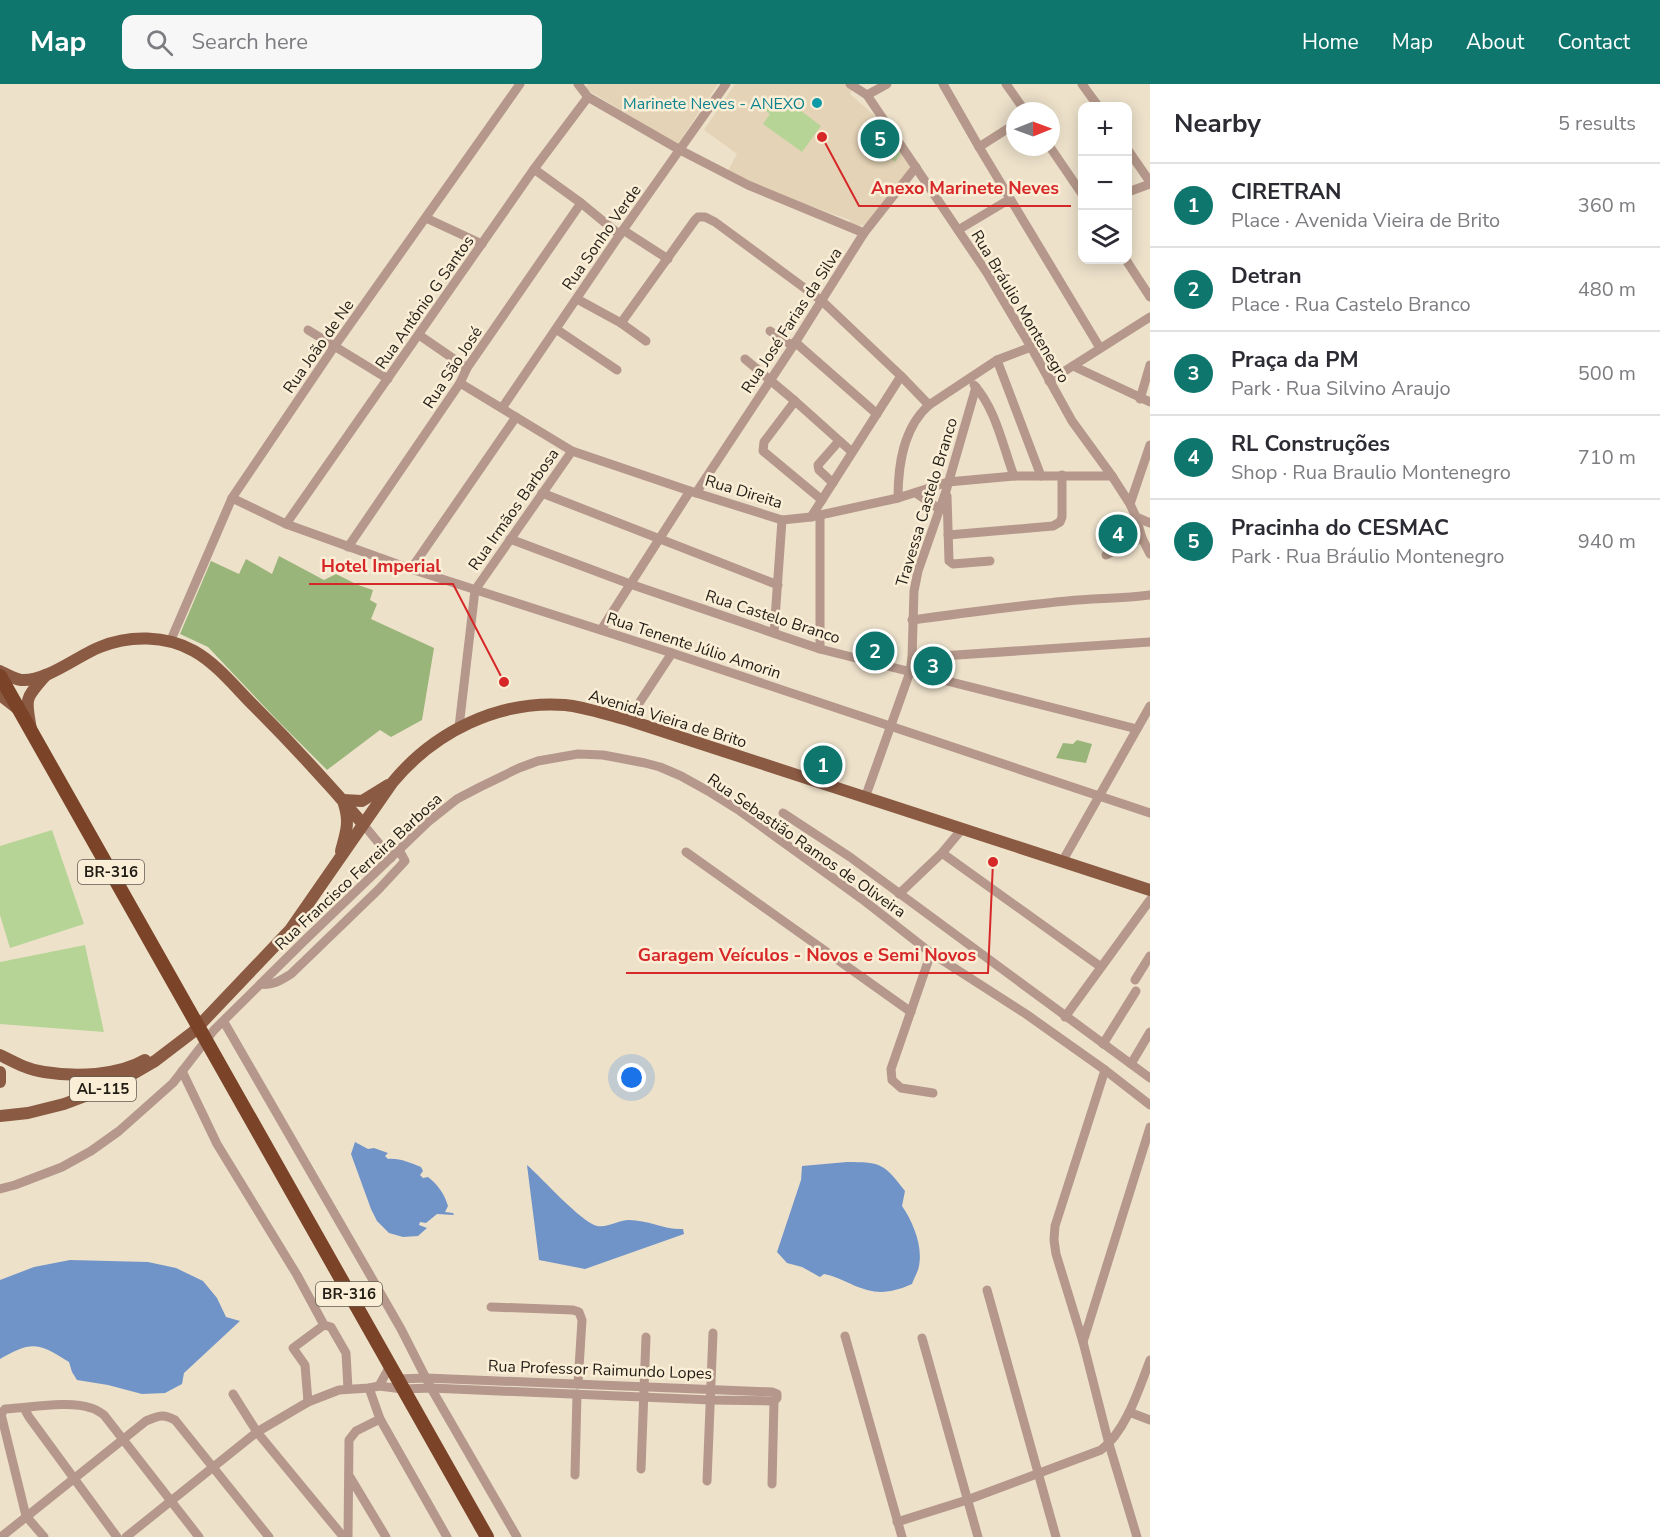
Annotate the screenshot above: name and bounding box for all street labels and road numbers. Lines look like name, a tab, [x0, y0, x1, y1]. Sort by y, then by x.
street label: Rua Sonho Verde	[557, 180, 646, 295]
street label: Rua Bráulio Montenegro	[966, 226, 1075, 387]
street label: Rua Antônio G Santos	[370, 231, 479, 374]
street label: Rua José Farias da Silva	[736, 243, 847, 398]
street label: Rua João de Ne	[278, 295, 359, 398]
street label: Rua São José	[418, 322, 488, 413]
street label: Travessa Castelo Branco	[891, 415, 963, 589]
street label: Rua Irmãos Barbosa	[463, 444, 564, 575]
street label: Rua Direita	[702, 470, 785, 514]
street label: Rua Castelo Branco	[702, 585, 843, 649]
street label: Rua Tenente Júlio Amorin	[604, 607, 784, 685]
street label: Avenida Vieira de Brito	[586, 684, 750, 754]
street label: Rua Sebastião Ramos de Oliveira	[703, 769, 910, 923]
street label: Rua Francisco Ferreira Barbosa	[270, 788, 447, 955]
road number: BR-316	[78, 860, 144, 884]
road number: AL-115	[70, 1077, 136, 1101]
road number: BR-316	[316, 1282, 382, 1306]
street label: Rua Professor Raimundo Lopes	[487, 1355, 712, 1385]

